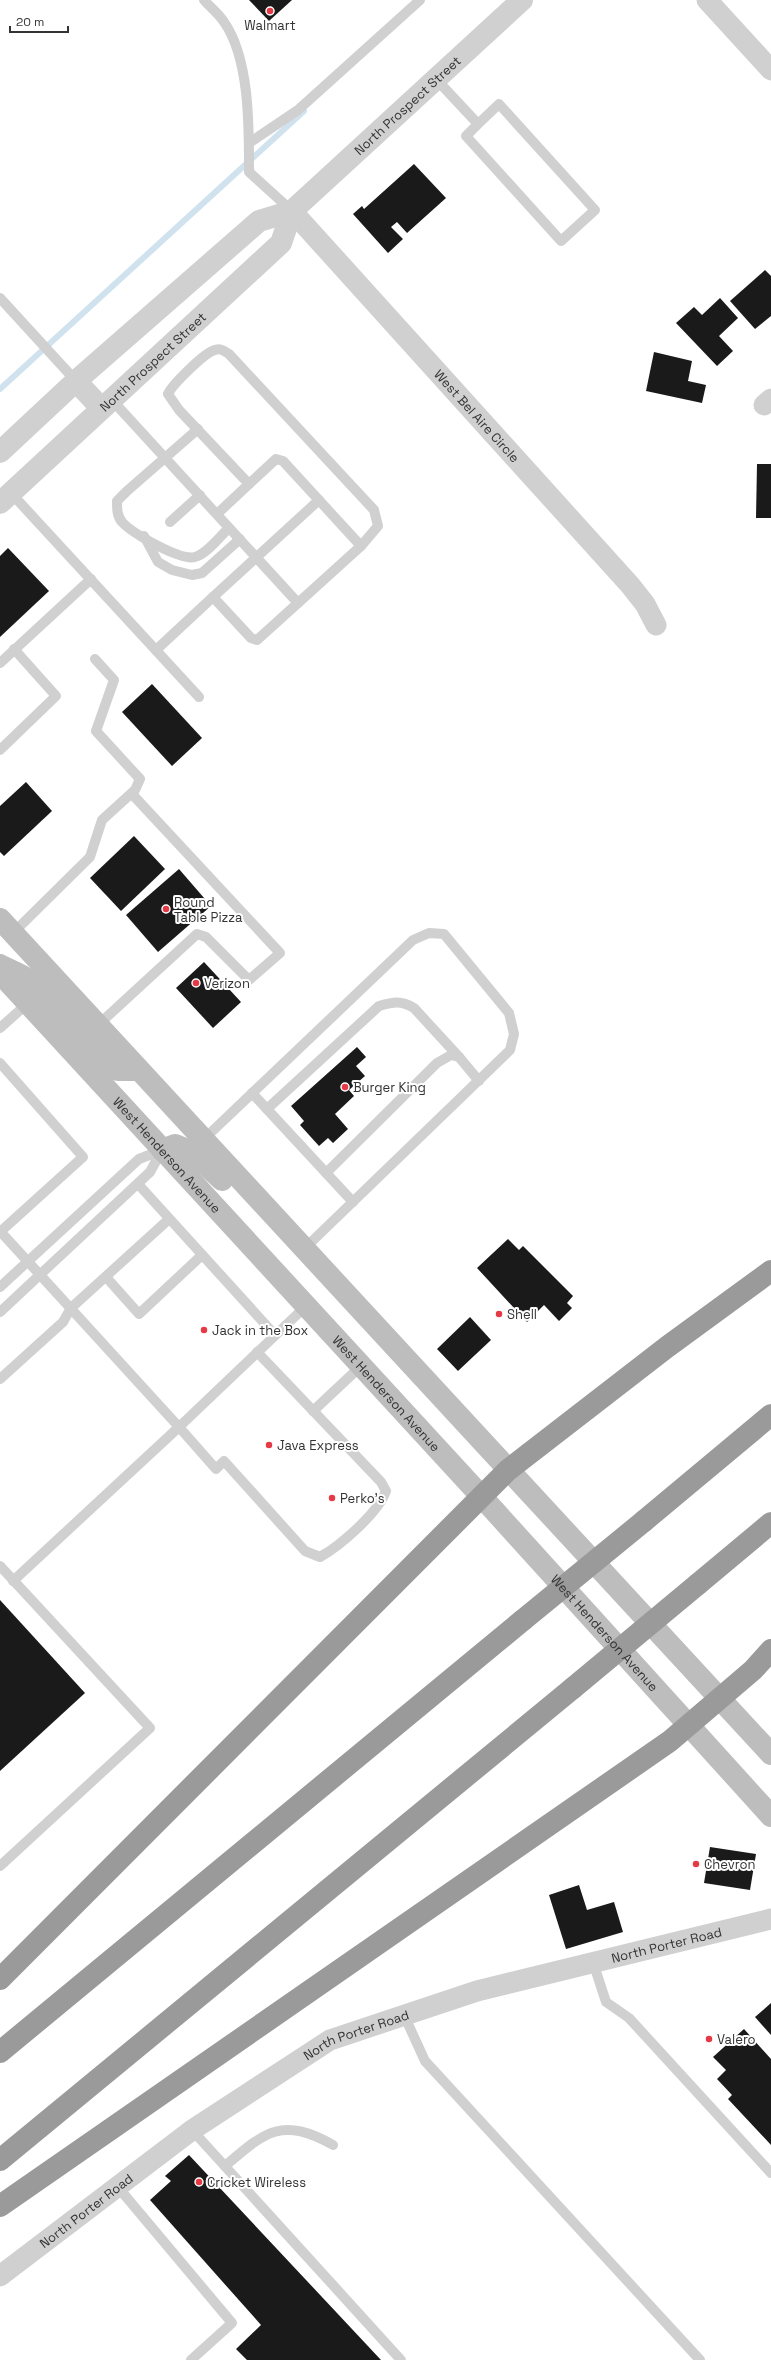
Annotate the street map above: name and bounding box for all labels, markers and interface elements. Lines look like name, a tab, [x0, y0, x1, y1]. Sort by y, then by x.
marker: Walmart	[265, 6, 275, 16]
scale bar	[10, 8, 68, 34]
text: 20 m	[16, 14, 44, 30]
place label: Walmart	[244, 17, 296, 34]
street label: North Prospect Street	[351, 52, 465, 159]
street label: North Prospect Street	[96, 309, 210, 416]
street label: West Bel Aire Circle	[430, 366, 523, 466]
place label: Round Table Pizza	[174, 894, 243, 926]
marker: Round Table Pizza	[161, 904, 171, 914]
place label: Verizon	[204, 975, 250, 992]
marker: Verizon	[191, 978, 201, 988]
place label: Burger King	[353, 1079, 426, 1096]
marker: Burger King	[340, 1082, 350, 1092]
street label: West Henderson Avenue	[109, 1093, 225, 1217]
place label: Shell	[507, 1306, 537, 1323]
marker: Shell	[494, 1309, 504, 1319]
place label: Jack in the Box	[212, 1322, 308, 1339]
marker: Jack in the Box	[199, 1325, 209, 1335]
street label: West Henderson Avenue	[328, 1332, 444, 1455]
place label: Java Express	[277, 1437, 359, 1454]
marker: Java Express	[264, 1440, 274, 1450]
place label: Perko's	[340, 1490, 385, 1507]
marker: Perko's	[327, 1493, 337, 1503]
street label: West Henderson Avenue	[547, 1571, 662, 1695]
place label: Chevron	[704, 1856, 755, 1873]
marker: Chevron	[691, 1859, 701, 1869]
street label: North Porter Road	[610, 1923, 724, 1967]
street label: North Porter Road	[300, 2006, 411, 2064]
place label: Valero	[717, 2031, 756, 2048]
marker: Valero	[704, 2034, 714, 2044]
street label: North Porter Road	[36, 2170, 136, 2252]
place label: Cricket Wireless	[207, 2174, 306, 2191]
marker: Cricket Wireless	[194, 2177, 204, 2187]

